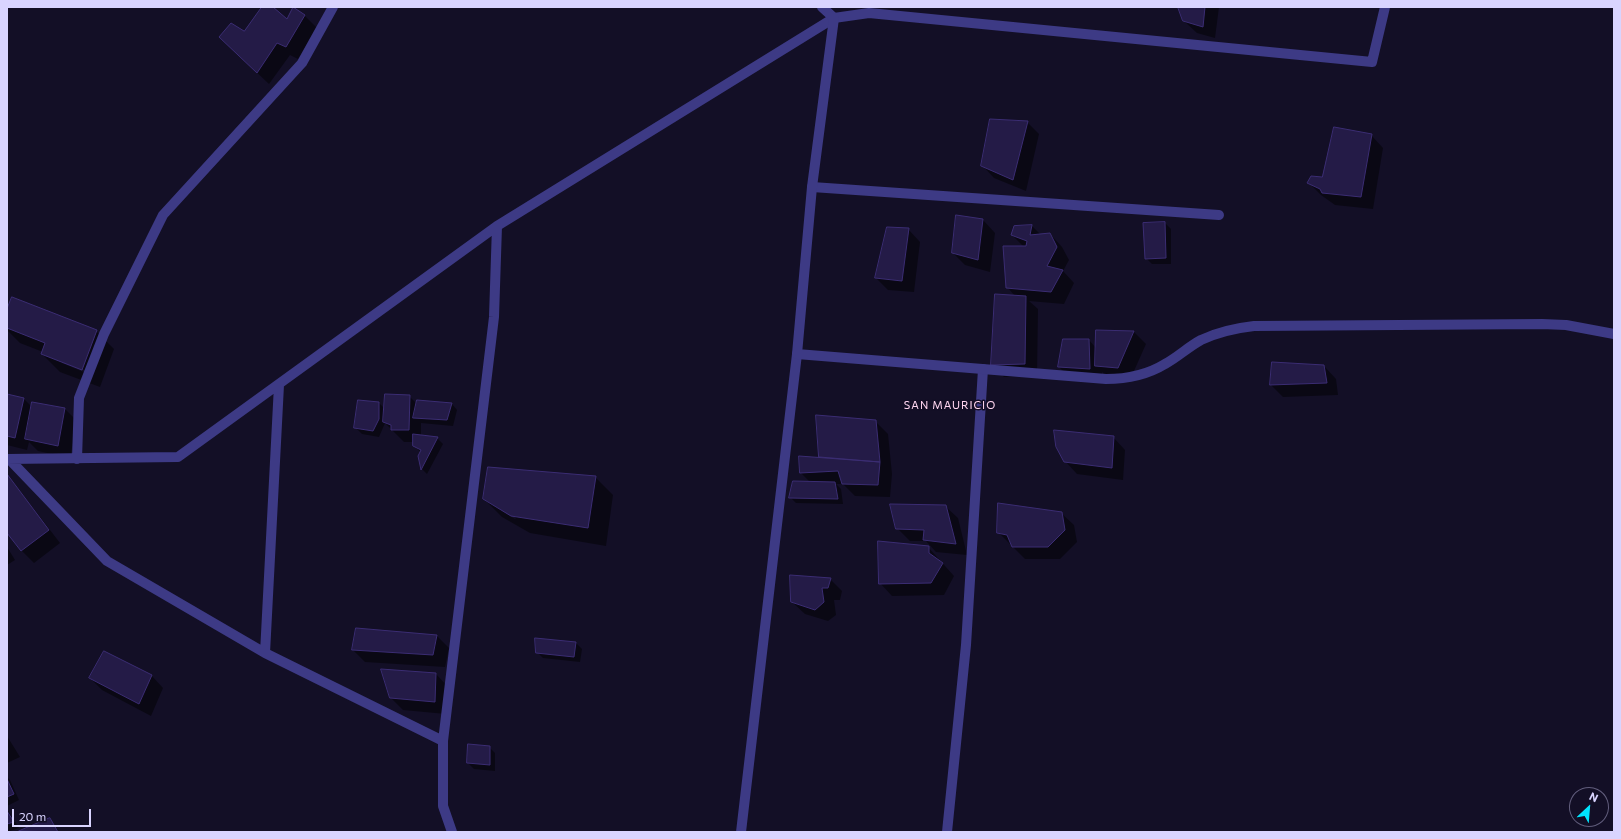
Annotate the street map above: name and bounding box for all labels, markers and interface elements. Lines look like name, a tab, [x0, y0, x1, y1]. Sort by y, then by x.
district label: SAN MAURICIO	[904, 398, 996, 412]
north arrow	[1569, 787, 1609, 827]
text: N	[1587, 789, 1601, 804]
scale bar	[14, 801, 93, 827]
text: 20 m	[19, 809, 46, 823]

